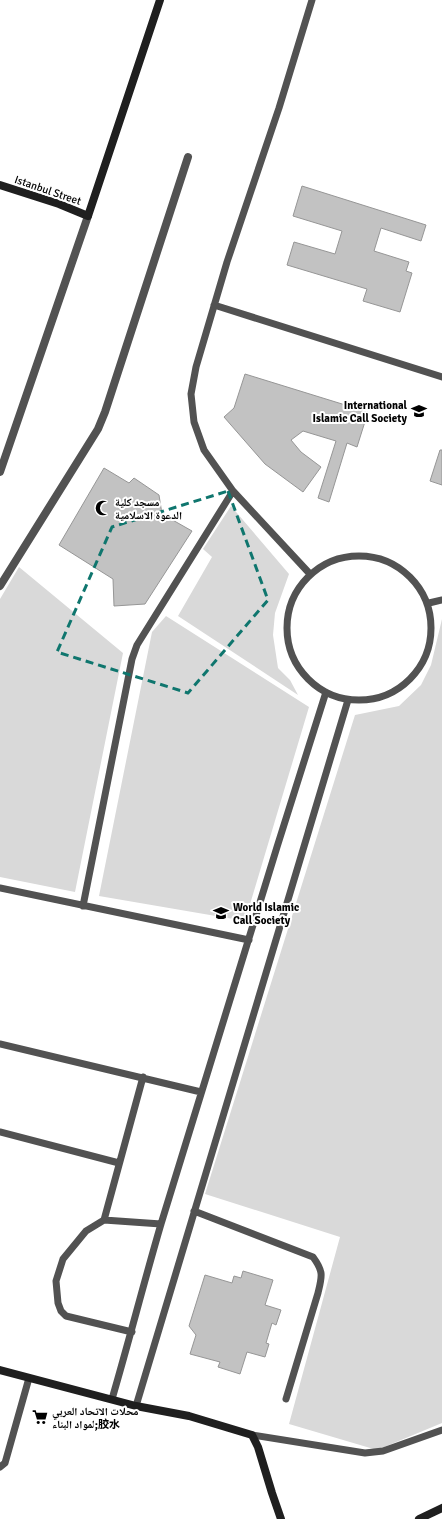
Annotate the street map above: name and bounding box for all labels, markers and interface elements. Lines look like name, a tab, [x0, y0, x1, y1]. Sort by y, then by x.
street label: Istanbul Street	[13, 173, 83, 208]
place label: International Islamic Call Society	[313, 399, 408, 425]
school or university icon: International Islamic Call Society	[410, 402, 428, 420]
place label: مسجد كلية الدعوة الاسلامية	[115, 496, 182, 522]
mosque icon: مسجد كلية الدعوة الاسلامية	[94, 499, 112, 517]
place label: World Islamic Call Society	[233, 901, 299, 927]
school or university icon: World Islamic Call Society	[212, 904, 230, 922]
place label: محلات الاتحاد العربي لمواد البناء;胶水	[52, 1405, 139, 1431]
supermarket icon: محلات الاتحاد العربي لمواد البناء;胶水	[31, 1408, 49, 1426]

